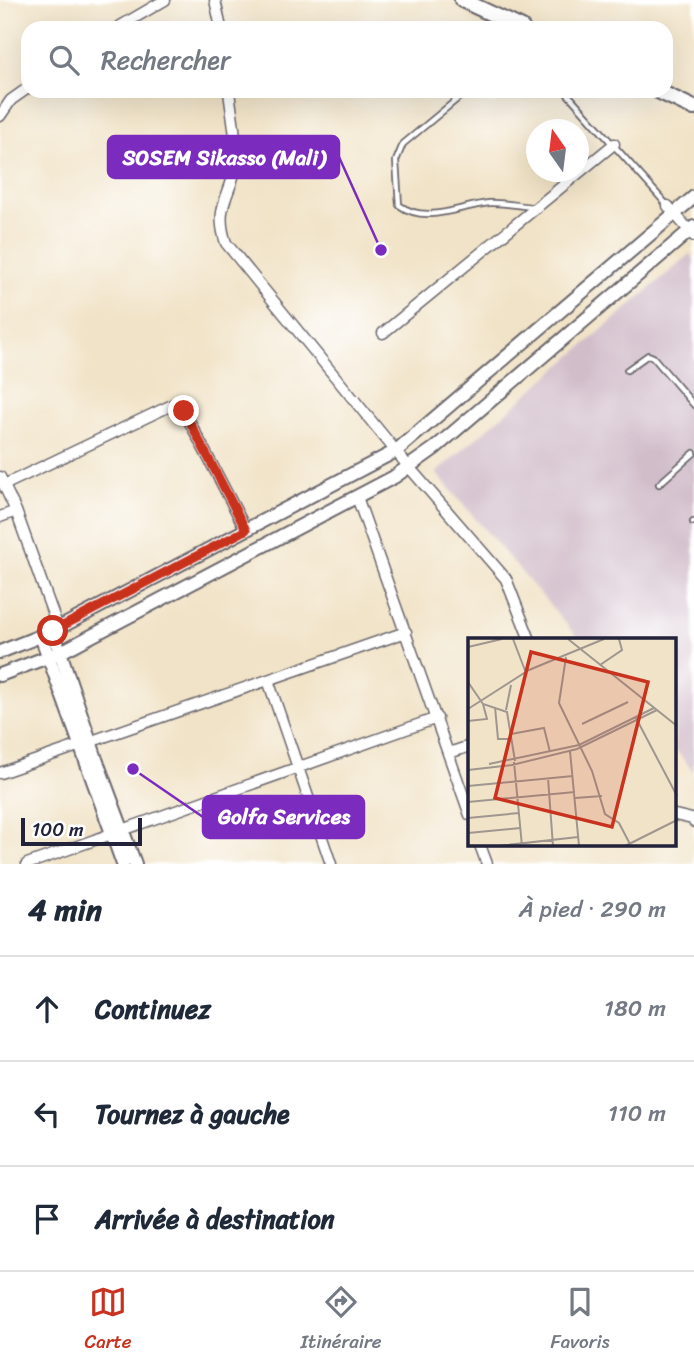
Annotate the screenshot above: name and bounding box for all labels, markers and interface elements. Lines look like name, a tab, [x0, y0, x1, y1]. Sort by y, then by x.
search box	[21, 21, 673, 98]
text: Rechercher	[101, 37, 231, 83]
icon: search	[45, 41, 83, 79]
north arrow	[526, 119, 589, 182]
callout: SOSEM Sikasso (Mali)	[108, 136, 339, 178]
text: SOSEM Sikasso (Mali)	[121, 139, 327, 177]
route end	[168, 395, 199, 426]
route start	[37, 615, 68, 646]
inset map	[468, 638, 676, 846]
callout: Golfa Services	[203, 796, 364, 838]
text: Golfa Services	[217, 798, 350, 836]
text: 100 m	[32, 813, 84, 846]
scale bar	[21, 815, 142, 847]
text: 4 min	[28, 883, 102, 937]
text: À pied · 290 m	[519, 889, 666, 930]
text: Continuez	[95, 986, 211, 1032]
text: 180 m	[604, 988, 666, 1029]
icon: ahead	[28, 990, 66, 1028]
text: Tournez à gauche	[95, 1091, 290, 1137]
text: 110 m	[608, 1093, 666, 1134]
icon: left	[28, 1095, 66, 1133]
text: Arrivée à destination	[95, 1196, 335, 1242]
icon: arrive	[28, 1200, 66, 1238]
tab: Carte	[84, 1283, 132, 1358]
tab: Itinéraire	[300, 1283, 382, 1358]
tab: Favoris	[550, 1283, 610, 1358]

